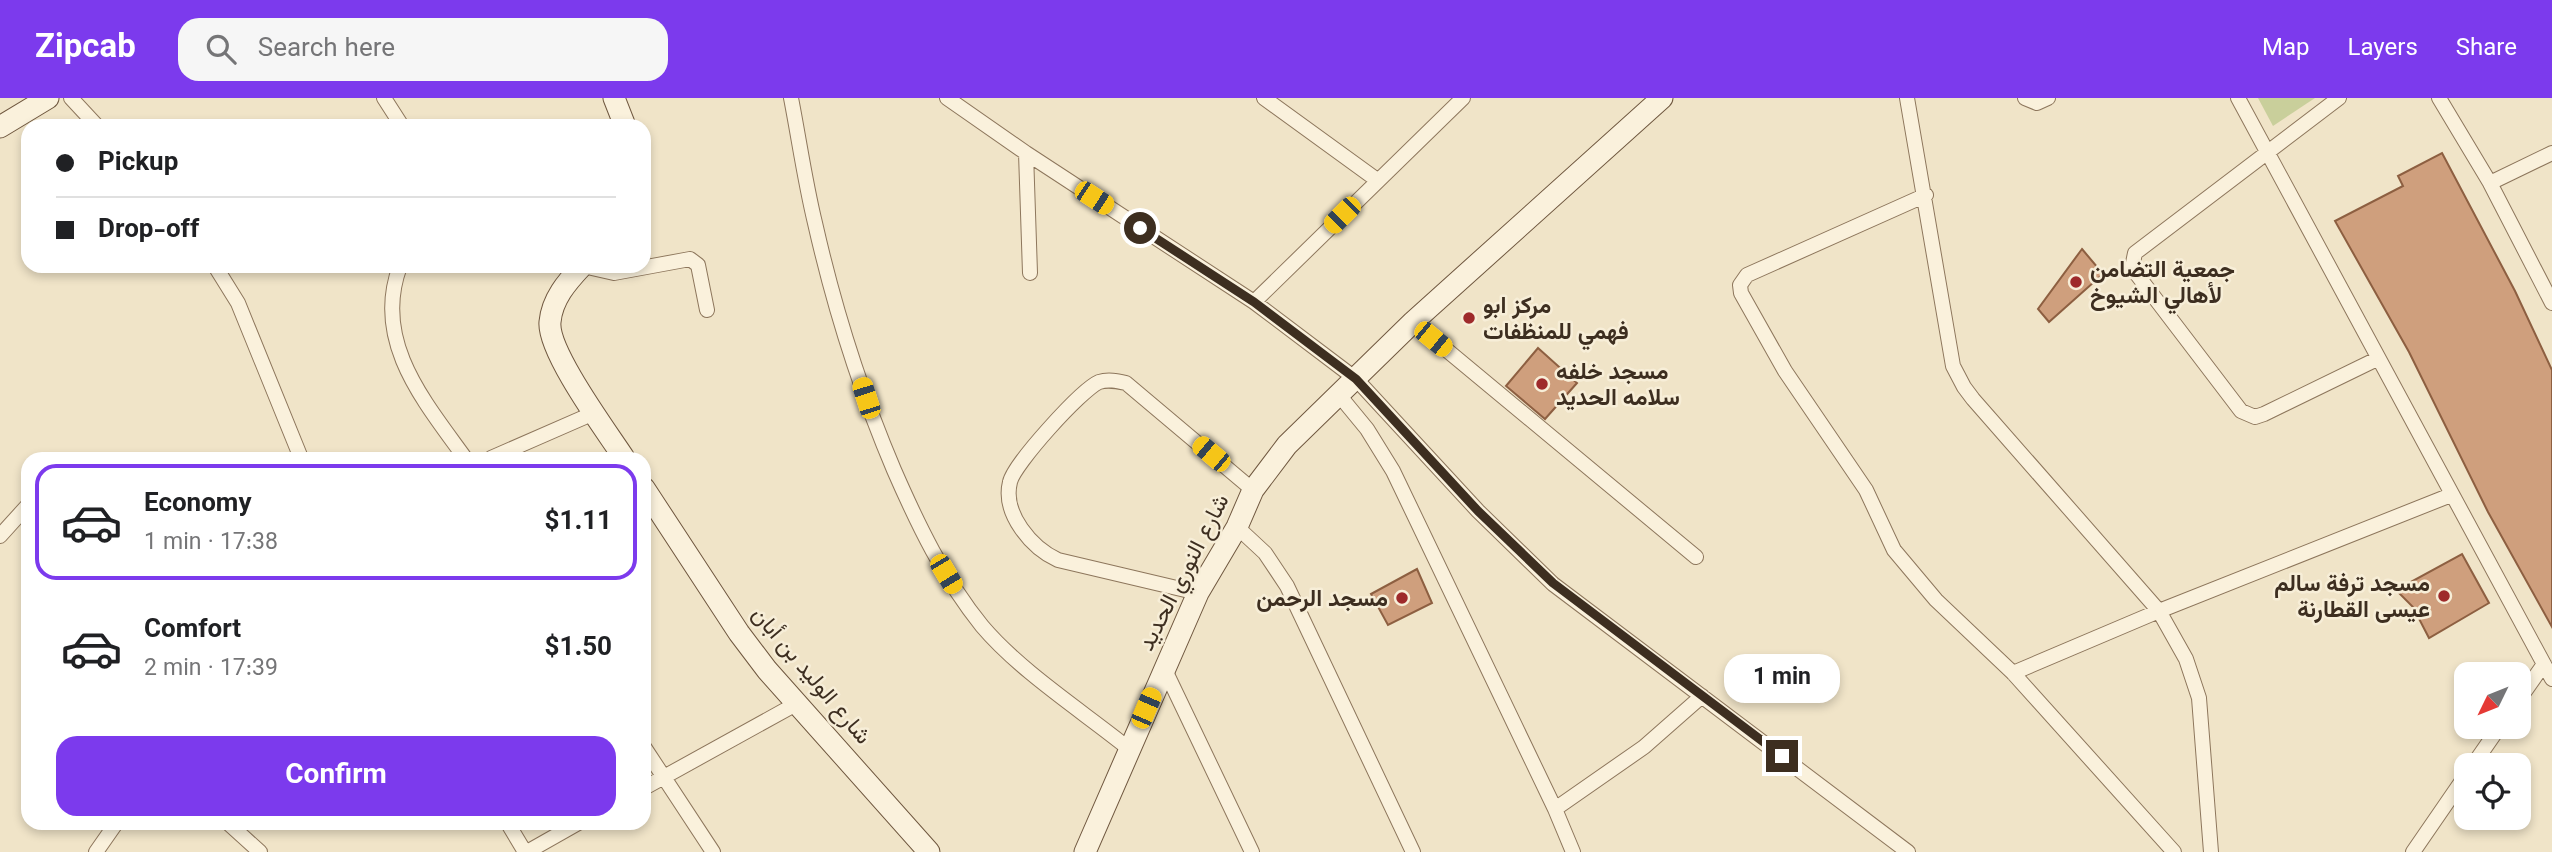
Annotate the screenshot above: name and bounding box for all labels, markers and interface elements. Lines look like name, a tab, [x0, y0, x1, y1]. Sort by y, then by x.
search box	[178, 18, 668, 81]
text: Zipcab	[35, 23, 136, 75]
text: Search here	[258, 29, 395, 70]
icon: search	[202, 30, 240, 68]
text: Map	[2262, 30, 2310, 68]
text: Layers	[2348, 30, 2418, 68]
text: Share	[2456, 30, 2517, 68]
text: Pickup	[98, 143, 178, 184]
car	[1071, 178, 1118, 218]
car	[1320, 193, 1365, 237]
text: Drop-off	[98, 210, 199, 251]
route start	[1124, 212, 1156, 244]
place label: جمعية التضامن لأهالي الشيوخ	[2090, 253, 2235, 315]
marker: جمعية التضامن لأهالي الشيوخ	[2068, 274, 2084, 290]
place label: مركز ابو فهمي للمنظفات	[1483, 289, 1629, 351]
marker: مركز ابو فهمي للمنظفات	[1461, 310, 1477, 326]
car	[1411, 318, 1456, 360]
place label: مسجد خلفه سلامه الحديد	[1556, 355, 1680, 417]
car	[850, 375, 883, 421]
marker: مسجد خلفه سلامه الحديد	[1534, 376, 1550, 392]
car	[1189, 432, 1234, 476]
text: Economy	[144, 484, 251, 525]
street label: شارع النوري الحديد	[1130, 488, 1240, 658]
icon: car	[60, 491, 123, 554]
text: $1.11	[545, 502, 612, 543]
text: 1 min · 17:38	[144, 525, 278, 561]
car	[927, 551, 966, 597]
place label: مسجد ترفة سالم عيسى القطارنة	[2274, 567, 2430, 629]
place label: مسجد الرحمن	[1256, 582, 1388, 618]
marker: مسجد ترفة سالم عيسى القطارنة	[2436, 588, 2452, 604]
marker: مسجد الرحمن	[1394, 590, 1410, 606]
street label: شارع الوليد بن أبان	[742, 599, 879, 753]
text: Comfort	[144, 610, 241, 651]
icon: car	[60, 617, 123, 680]
text: $1.50	[545, 628, 612, 669]
text: 2 min · 17:39	[144, 651, 278, 687]
callout: 1 min	[1724, 654, 1840, 704]
text: 1 min	[1753, 660, 1811, 696]
north arrow	[2454, 662, 2530, 738]
map controls	[2454, 662, 2531, 830]
car	[1129, 685, 1164, 731]
button: Confirm	[56, 736, 616, 816]
route end	[1766, 740, 1798, 772]
button: locate	[2454, 753, 2531, 830]

